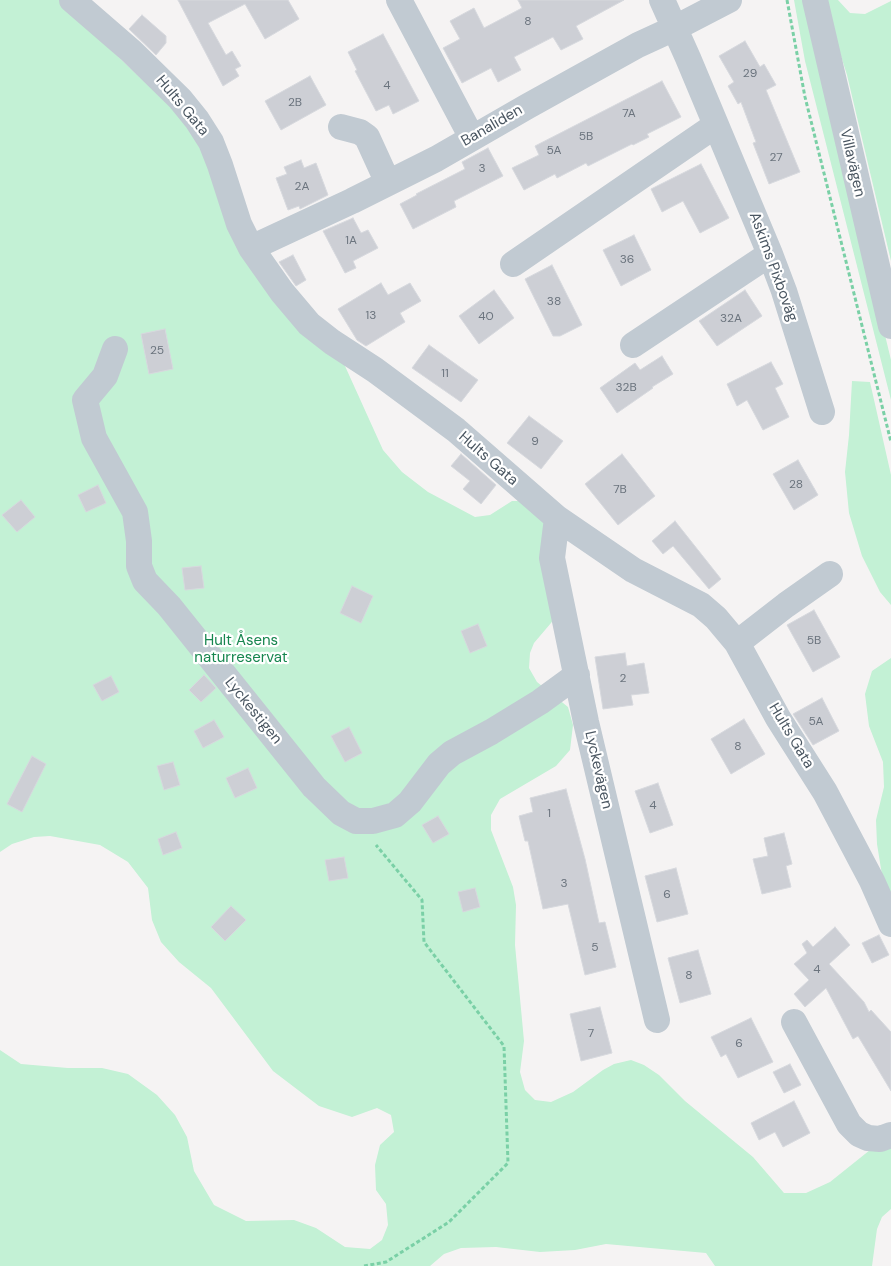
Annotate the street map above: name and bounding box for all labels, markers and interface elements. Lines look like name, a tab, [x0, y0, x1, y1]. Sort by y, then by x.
house number: 8	[524, 15, 532, 29]
house number: 29	[743, 67, 757, 81]
street label: Hults Gata	[152, 72, 212, 140]
house number: 4	[383, 79, 391, 93]
house number: 2B	[288, 96, 302, 110]
street label: Banaliden	[458, 101, 526, 151]
house number: 7A	[622, 107, 636, 121]
street label: Villavägen	[835, 127, 869, 199]
house number: 5B	[579, 130, 593, 144]
house number: 5A	[547, 144, 561, 158]
house number: 27	[769, 151, 783, 165]
house number: 3	[478, 162, 486, 176]
house number: 2A	[295, 180, 309, 194]
street label: Askims Pixboväg	[745, 210, 801, 324]
house number: 1A	[345, 234, 357, 248]
house number: 36	[620, 253, 634, 267]
house number: 38	[547, 295, 561, 309]
house number: 13	[366, 309, 376, 323]
house number: 40	[478, 310, 494, 324]
house number: 32A	[720, 312, 742, 326]
house number: 25	[150, 344, 164, 358]
house number: 11	[441, 367, 449, 381]
house number: 32B	[615, 381, 637, 395]
street label: Hults Gata	[455, 428, 521, 490]
house number: 9	[531, 435, 539, 449]
house number: 28	[789, 478, 803, 492]
house number: 7B	[613, 483, 627, 497]
park label: Hult Åsens naturreservat	[194, 632, 288, 667]
house number: 5B	[807, 634, 821, 648]
house number: 2	[620, 672, 626, 686]
street label: Lyckestigen	[221, 674, 285, 748]
street label: Hults Gata	[765, 700, 817, 772]
house number: 5A	[809, 715, 823, 729]
street label: Lyckevägen	[580, 729, 616, 811]
house number: 8	[734, 740, 742, 754]
house number: 4	[649, 799, 657, 813]
house number: 1	[547, 807, 551, 821]
house number: 3	[560, 877, 568, 891]
house number: 6	[663, 888, 671, 902]
house number: 5	[591, 941, 599, 955]
house number: 4	[813, 963, 821, 977]
house number: 8	[685, 969, 693, 983]
house number: 7	[588, 1027, 594, 1041]
house number: 6	[735, 1037, 743, 1051]

